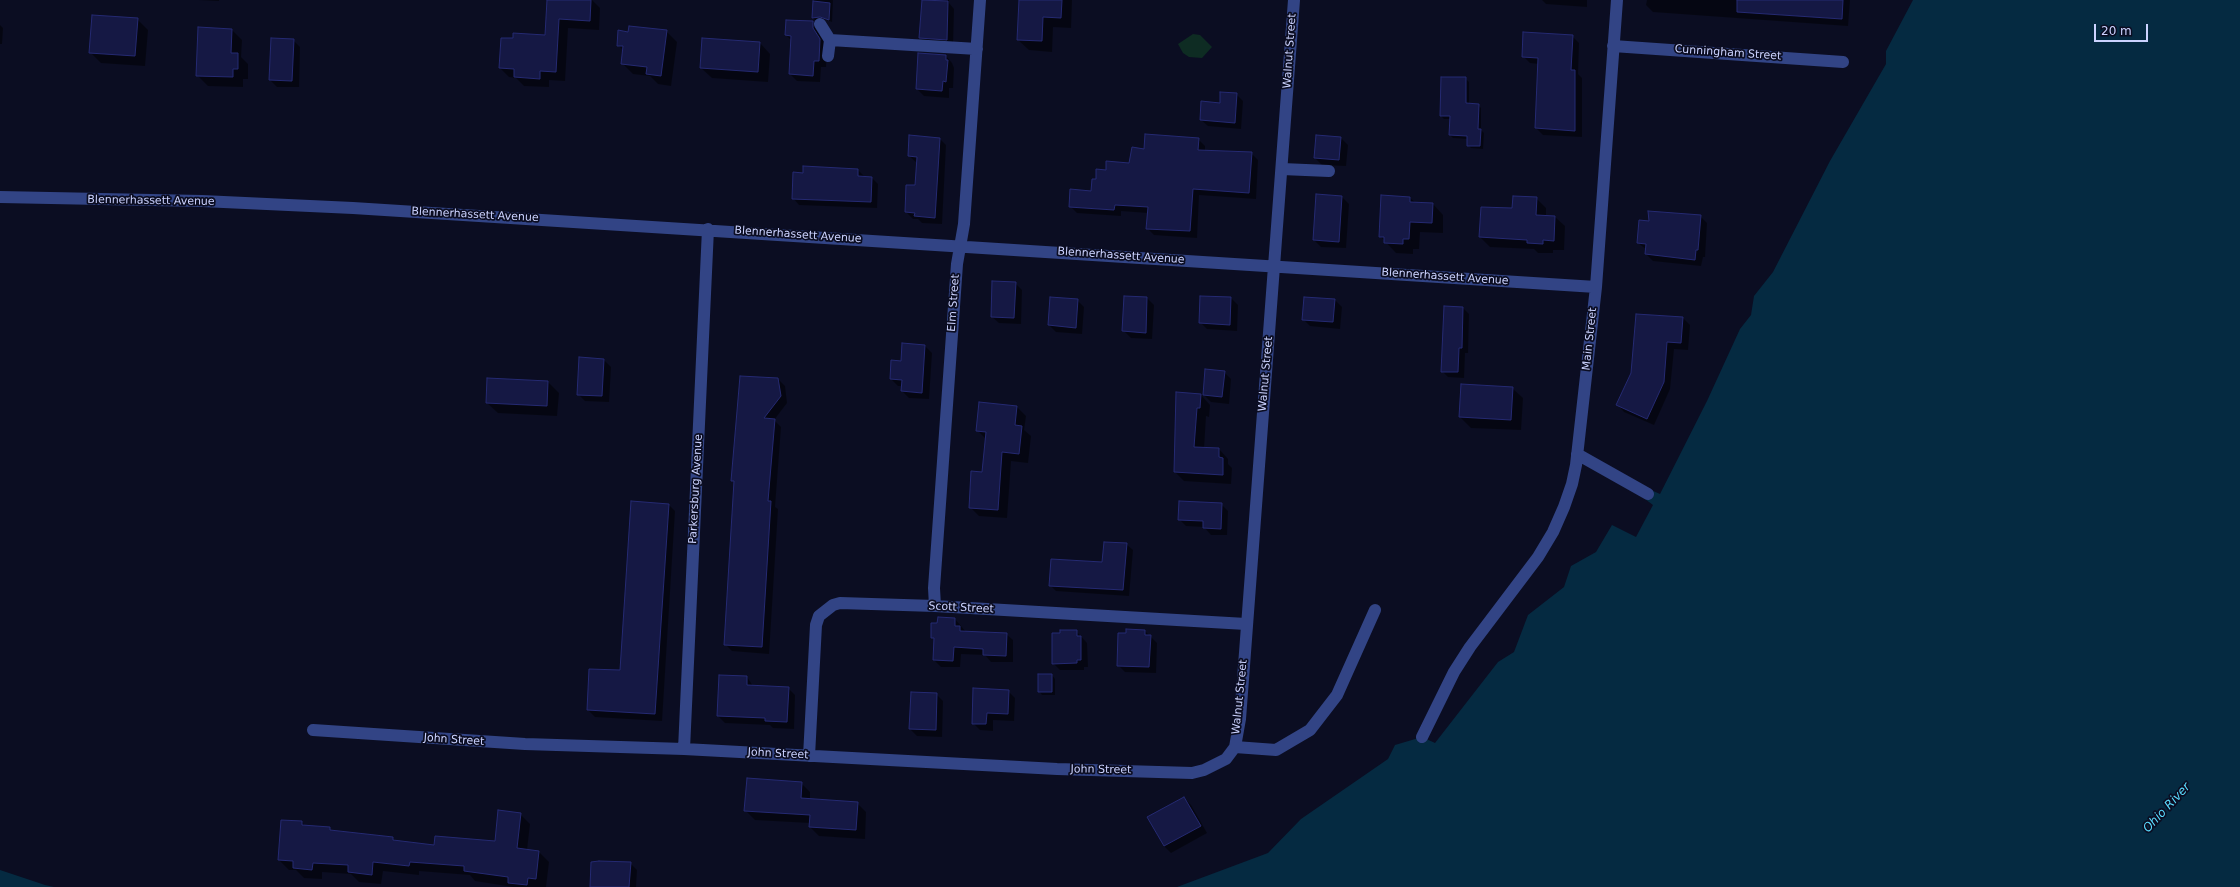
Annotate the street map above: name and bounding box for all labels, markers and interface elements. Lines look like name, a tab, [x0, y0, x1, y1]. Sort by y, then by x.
street label: Walnut Street	[1281, 13, 1299, 89]
scale bar	[2096, 16, 2150, 42]
text: 20 m	[2101, 24, 2132, 38]
street label: Cunningham Street	[1674, 43, 1782, 63]
street label: Blennerhassett Avenue	[87, 193, 215, 209]
street label: Blennerhassett Avenue	[411, 205, 539, 225]
street label: Blennerhassett Avenue	[734, 224, 862, 246]
street label: Blennerhassett Avenue	[1057, 245, 1185, 267]
street label: Blennerhassett Avenue	[1381, 266, 1509, 288]
street label: Elm Street	[945, 274, 963, 332]
street label: Main Street	[1580, 307, 1600, 371]
street label: Walnut Street	[1256, 336, 1276, 412]
street label: Parkersburg Avenue	[687, 434, 705, 544]
street label: Scott Street	[928, 600, 994, 616]
street label: Walnut Street	[1230, 659, 1250, 735]
street label: John Street	[423, 731, 485, 749]
street label: John Street	[747, 746, 809, 762]
street label: John Street	[1070, 763, 1132, 777]
water label: Ohio River	[2140, 780, 2194, 836]

